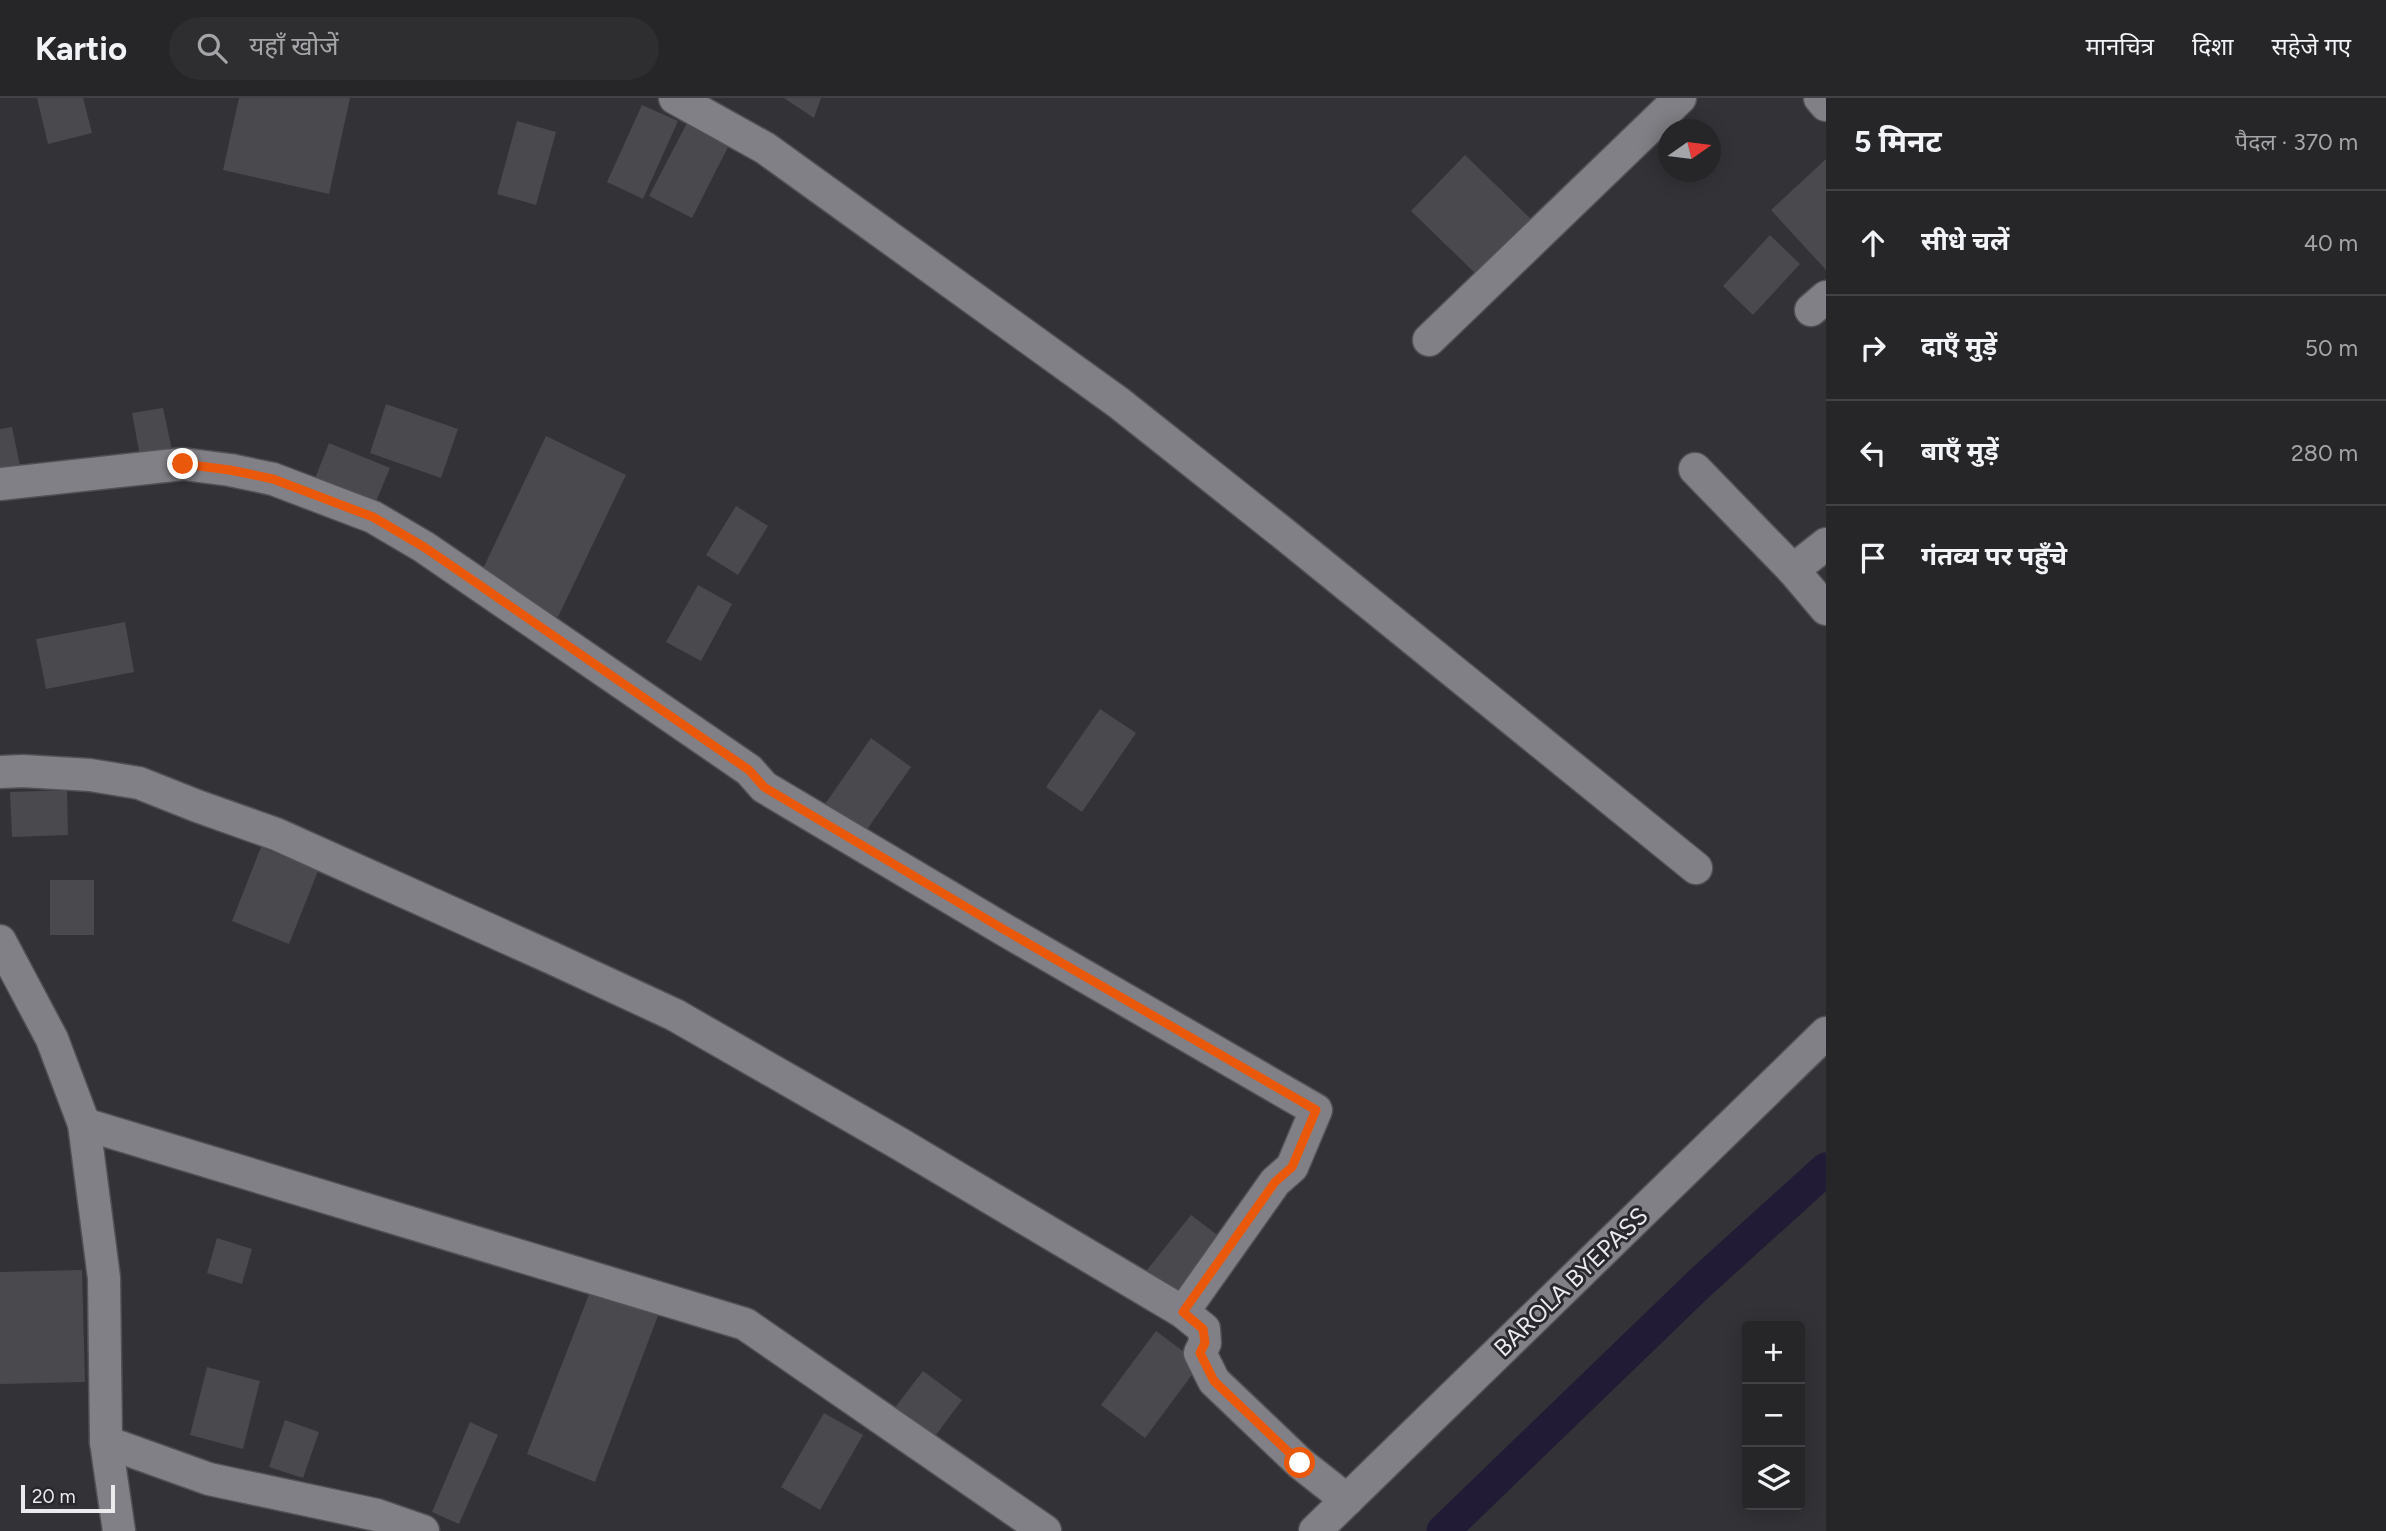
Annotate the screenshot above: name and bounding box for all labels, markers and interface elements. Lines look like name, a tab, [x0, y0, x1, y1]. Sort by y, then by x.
search box	[169, 17, 659, 80]
text: Kartio	[35, 29, 127, 68]
icon: search	[193, 29, 231, 67]
text: यहाँ खोजें	[249, 30, 339, 62]
text: मानचित्र	[2085, 32, 2154, 61]
text: दिशा	[2192, 32, 2234, 61]
text: सहेजे गए	[2272, 32, 2351, 61]
north arrow	[1658, 119, 1721, 182]
text: 5 मिनट	[1854, 123, 1942, 160]
text: पैदल · 370 m	[2235, 128, 2358, 156]
icon: ahead	[1854, 224, 1892, 262]
text: सीधे चलें	[1921, 225, 2009, 257]
text: 40 m	[2304, 229, 2358, 257]
icon: right	[1854, 329, 1892, 367]
text: दाएँ मुड़ें	[1921, 330, 1997, 362]
text: 50 m	[2305, 334, 2358, 362]
icon: left	[1854, 434, 1892, 472]
text: बाएँ मुड़ें	[1921, 435, 1998, 467]
text: 280 m	[2291, 439, 2358, 467]
route end	[167, 448, 198, 479]
icon: arrive	[1854, 539, 1892, 577]
text: गंतव्य पर पहुँचे	[1921, 540, 2067, 572]
street label: BAROLA BYEPASS	[1488, 1201, 1653, 1362]
map controls	[1742, 1321, 1805, 1510]
button: +	[1742, 1321, 1805, 1384]
button: −	[1742, 1384, 1805, 1447]
route start	[1284, 1447, 1315, 1478]
button: layers	[1742, 1447, 1805, 1510]
scale bar	[21, 1482, 116, 1514]
text: 20 m	[32, 1485, 76, 1508]

